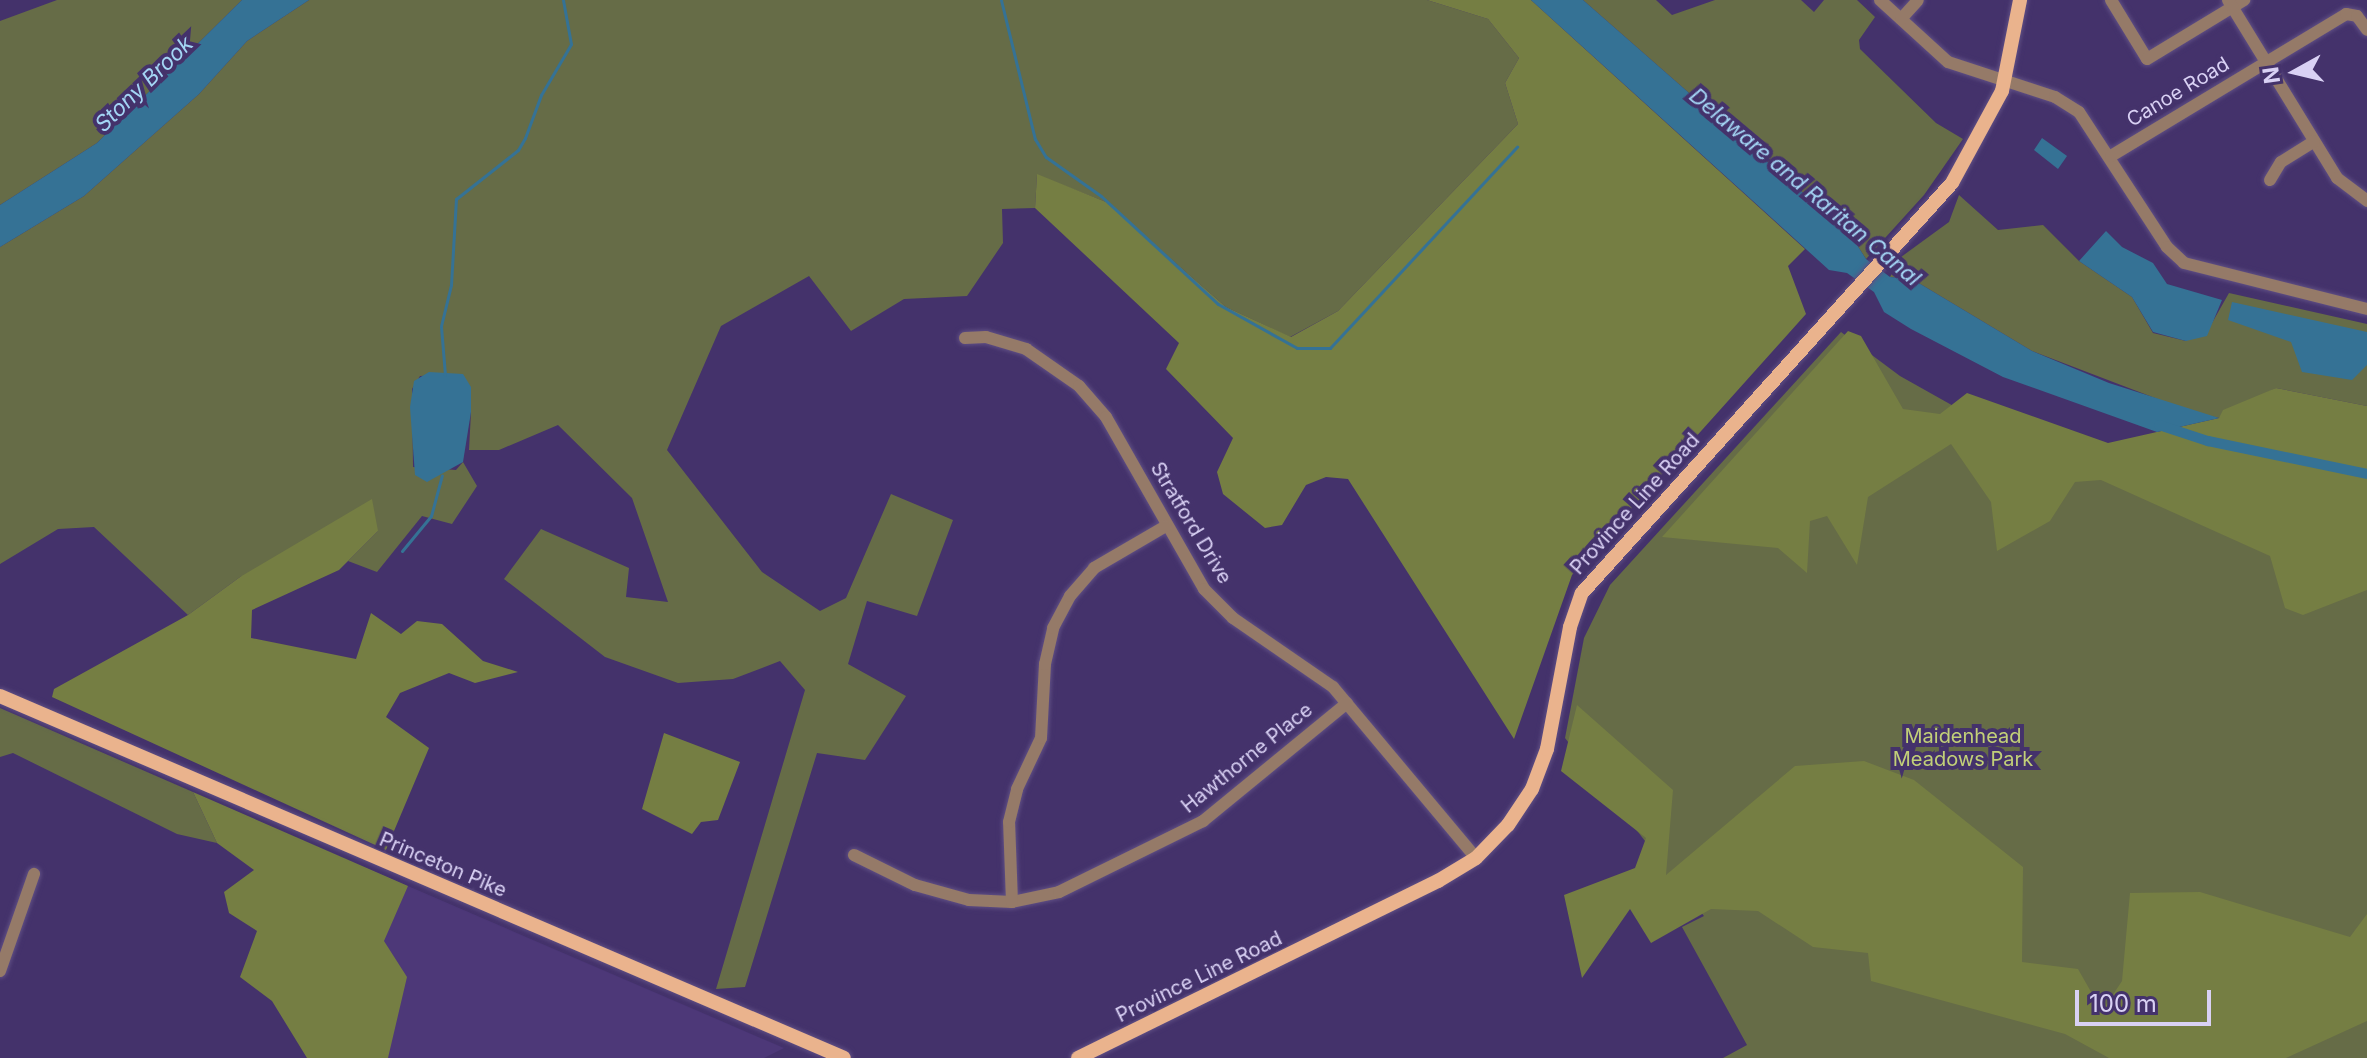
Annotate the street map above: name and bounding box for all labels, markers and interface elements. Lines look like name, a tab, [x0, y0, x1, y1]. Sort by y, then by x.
water label: Stony Brook	[89, 31, 199, 137]
north arrow	[2255, 32, 2335, 112]
street label: Canoe Road	[2122, 52, 2234, 132]
text: N	[2257, 65, 2285, 85]
water label: Delaware and Raritan Canal	[1684, 82, 1926, 292]
street label: Province Line Road	[1565, 428, 1705, 580]
street label: Stratford Drive	[1145, 458, 1237, 588]
street label: Hawthorne Place	[1177, 698, 1317, 818]
park label: Maidenhead Meadows Park	[1893, 725, 2033, 772]
street label: Princeton Pike	[376, 827, 510, 903]
street label: Province Line Road	[1112, 926, 1286, 1028]
scale bar	[2079, 974, 2215, 1024]
text: 100 m	[2089, 989, 2157, 1018]

